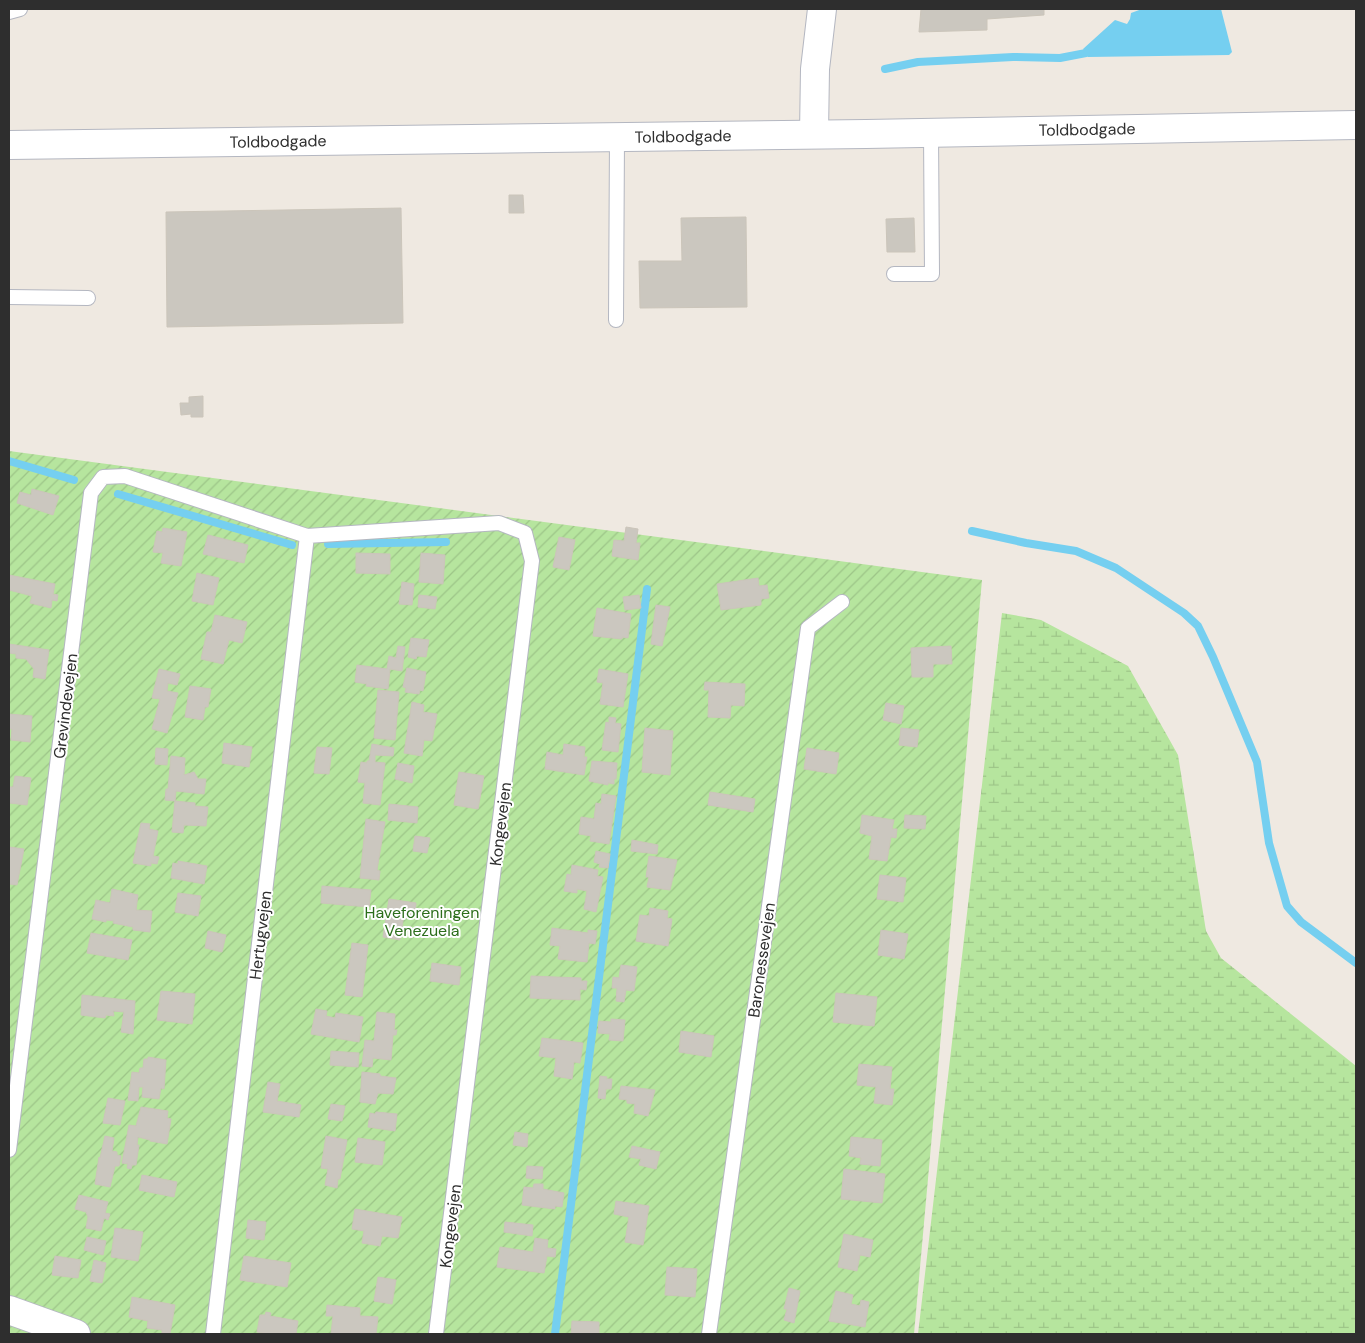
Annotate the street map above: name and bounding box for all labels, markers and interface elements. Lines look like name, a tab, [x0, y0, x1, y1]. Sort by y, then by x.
street label: Toldbodgade	[1038, 118, 1136, 141]
street label: Toldbodgade	[634, 125, 732, 148]
street label: Toldbodgade	[229, 130, 327, 153]
street label: Grevindevejen	[49, 652, 82, 760]
street label: Kongevejen	[485, 781, 516, 867]
street label: Hertugvejen	[245, 889, 276, 981]
street label: Baronessevejen	[743, 901, 780, 1019]
park label: Haveforeningen Venezuela	[365, 902, 479, 941]
street label: Kongevejen	[435, 1183, 466, 1269]

